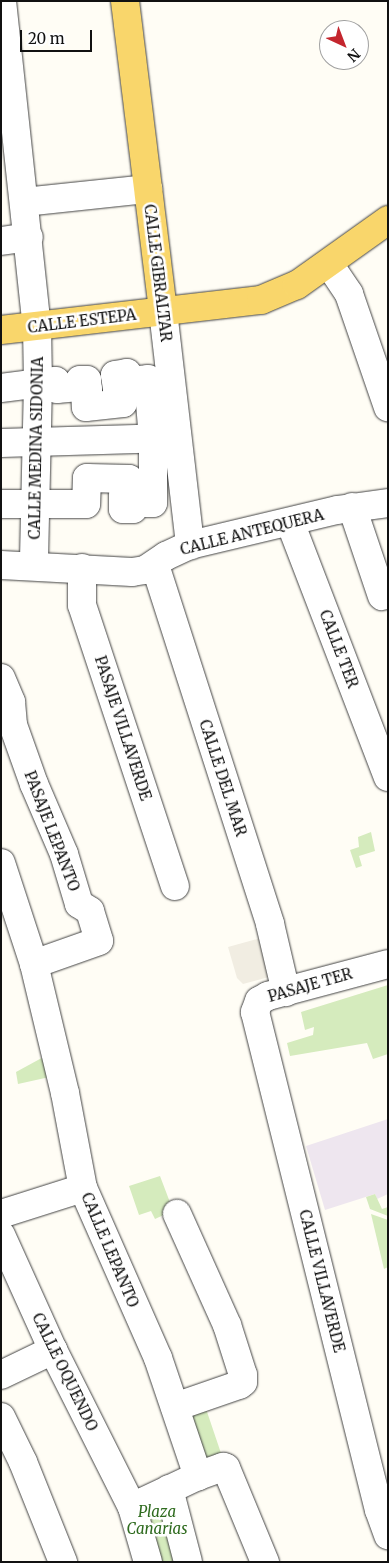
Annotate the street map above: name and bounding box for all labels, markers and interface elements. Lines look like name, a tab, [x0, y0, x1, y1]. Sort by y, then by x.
scale bar	[22, 20, 95, 52]
north arrow	[319, 20, 369, 70]
text: 20 m	[28, 29, 65, 48]
text: N	[343, 45, 364, 66]
street label: CALLE GIBRALTAR	[141, 203, 175, 343]
street label: CALLE ESTEPA	[27, 305, 137, 337]
street label: CALLE MEDINA SIDONIA	[25, 356, 47, 540]
street label: CALLE ANTEQUERA	[178, 505, 326, 559]
street label: CALLE TER	[316, 607, 362, 691]
street label: PASAJE VILLAVERDE	[91, 653, 155, 803]
street label: CALLE DEL MAR	[196, 717, 250, 839]
street label: PASAJE LEPANTO	[21, 768, 83, 894]
street label: PASAJE TER	[266, 964, 354, 1006]
street label: CALLE LEPANTO	[78, 1190, 142, 1310]
street label: CALLE VILLAVERDE	[296, 1208, 348, 1354]
street label: CALLE OQUENDO	[29, 1310, 101, 1434]
park label: Plaza Canarias	[126, 1502, 188, 1537]

